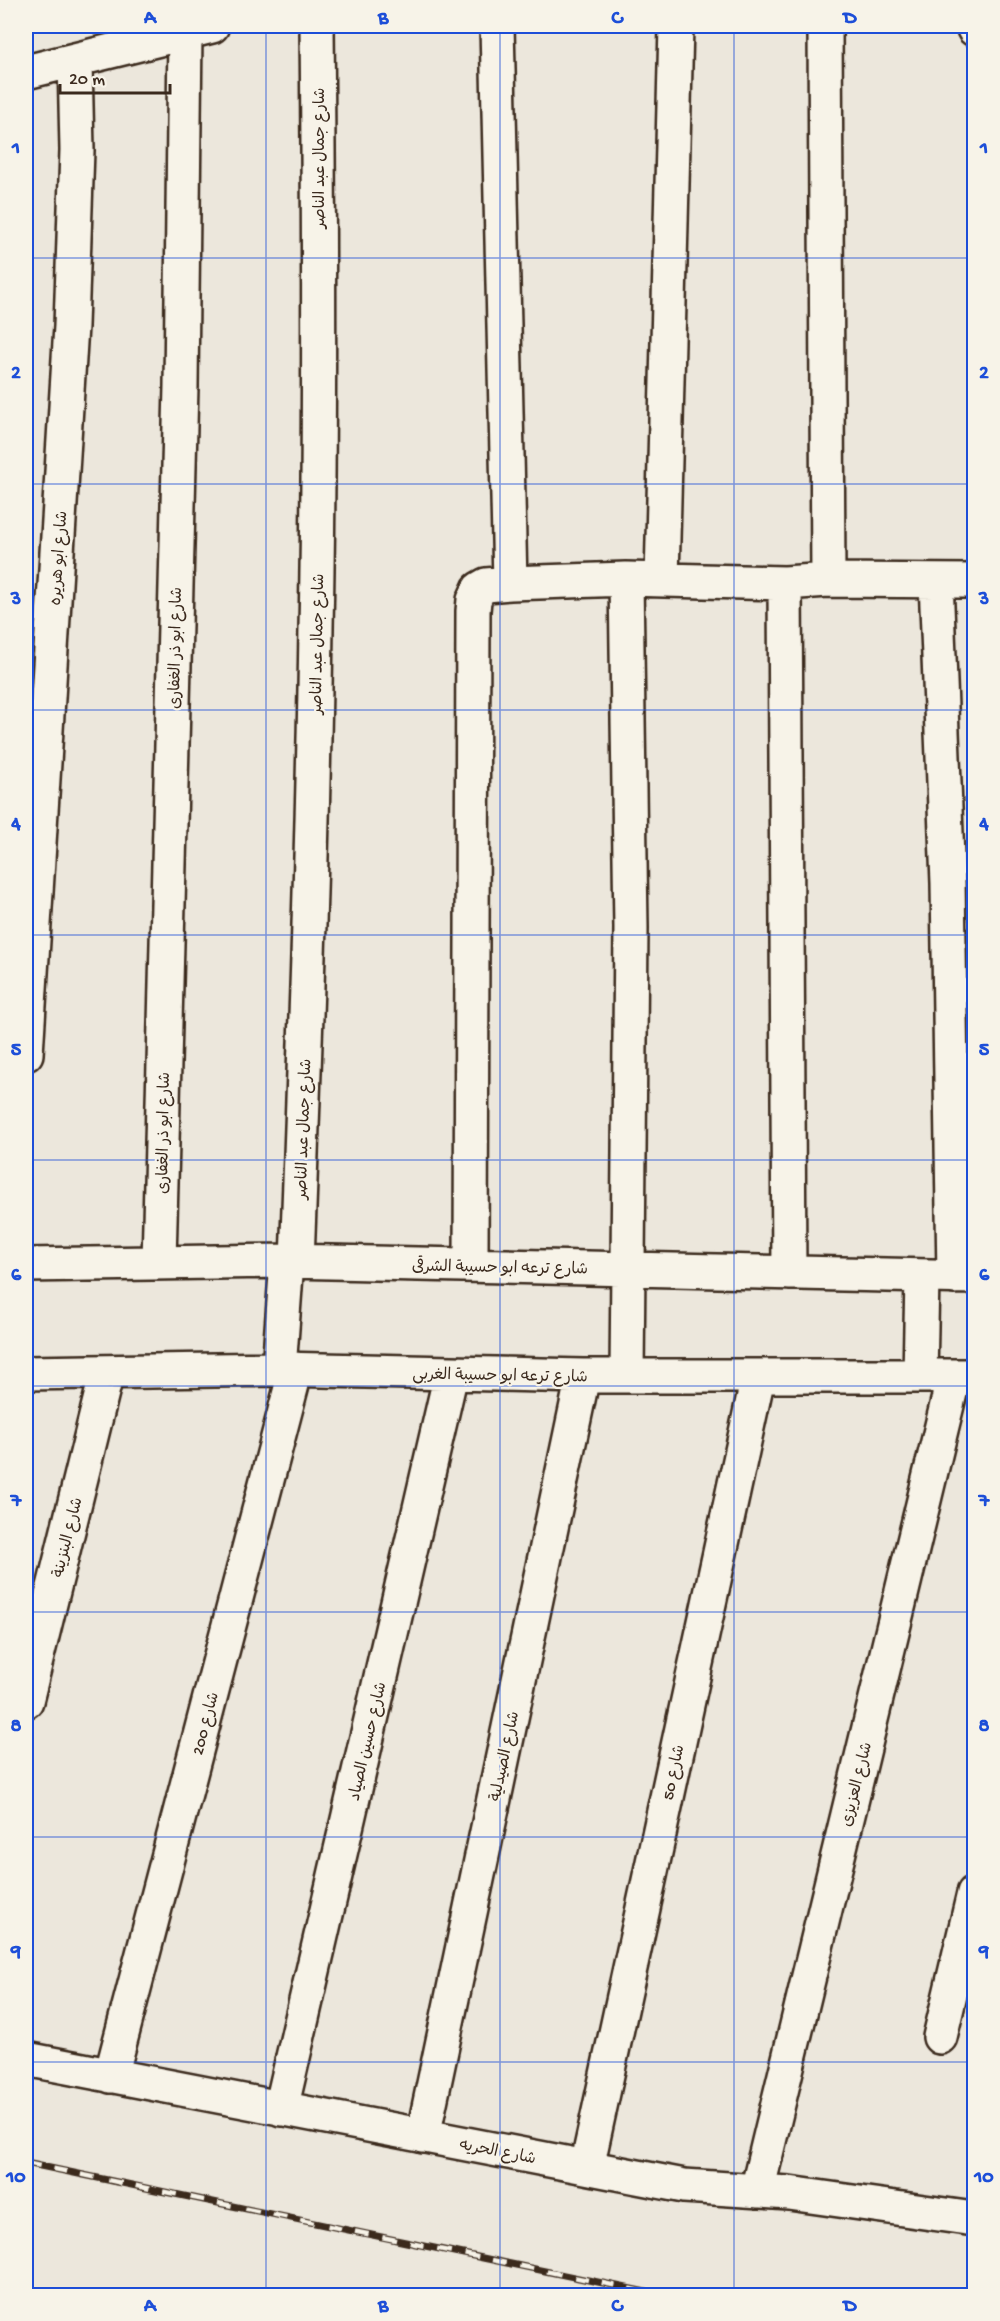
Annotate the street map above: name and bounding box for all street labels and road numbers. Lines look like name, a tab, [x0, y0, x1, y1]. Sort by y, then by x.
street label: شارع جمال عبد الناصر	[312, 88, 331, 230]
street label: شارع ابو هريره	[48, 510, 73, 606]
street label: شارع جمال عبد الناصر	[309, 573, 330, 717]
street label: شارع ابو ذر الغفارى	[167, 587, 188, 709]
street label: شارع جمال عبد الناصر	[293, 1058, 317, 1202]
street label: شارع ابو ذر الغفارى	[155, 1072, 176, 1194]
street label: شارع ترعه ابو حسيبة الشرقى	[412, 1254, 588, 1281]
street label: شارع ترعه ابو حسيبة الغربى	[412, 1365, 588, 1389]
street label: شارع البنزينة	[49, 1495, 89, 1580]
street label: شارع حسين الصياد	[347, 1681, 392, 1803]
street label: شارع 200	[190, 1690, 225, 1757]
street label: شارع الصيدلية	[487, 1710, 525, 1803]
street label: شارع العزيزى	[839, 1741, 878, 1829]
street label: شارع 50	[660, 1743, 691, 1802]
street label: شارع الحريه	[458, 2137, 537, 2170]

